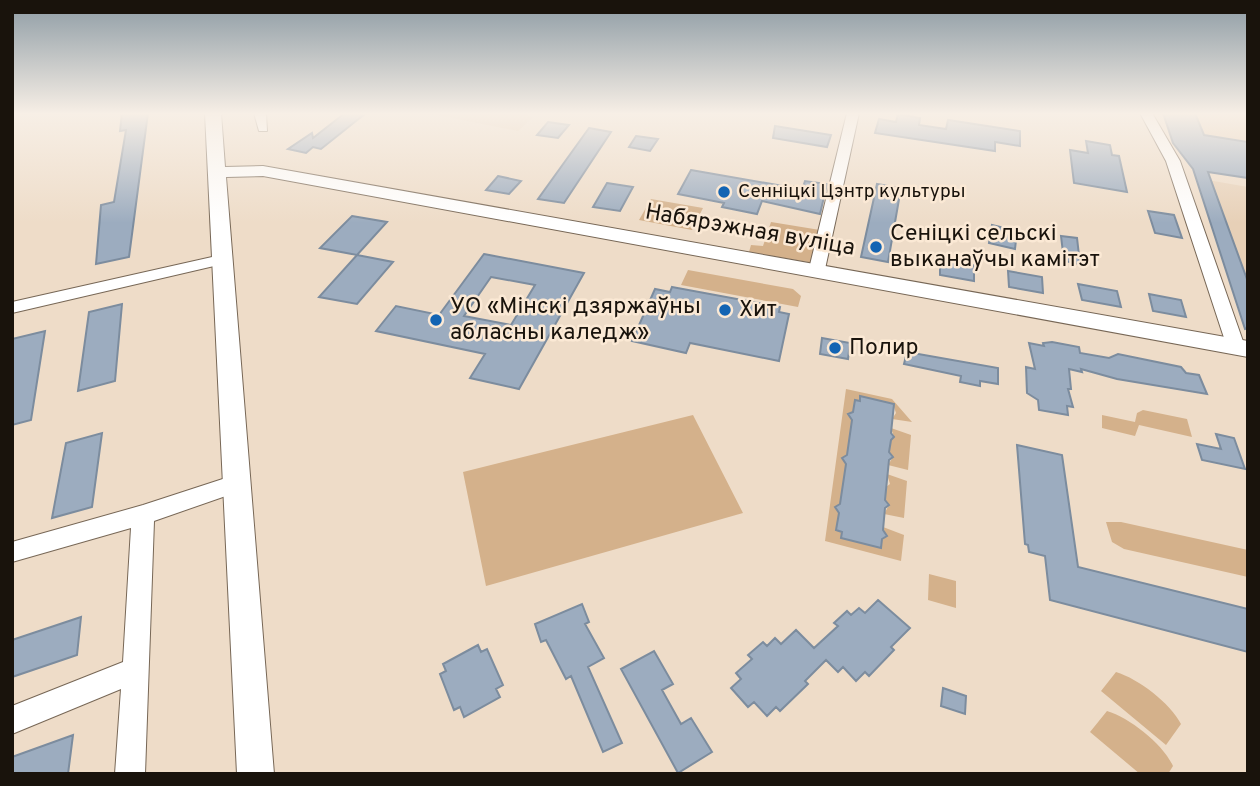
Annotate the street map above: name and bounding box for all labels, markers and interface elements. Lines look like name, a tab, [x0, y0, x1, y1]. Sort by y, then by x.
place label: Сенніцкі Цэнтр культуры	[738, 180, 966, 204]
marker: Сенніцкі Цэнтр культуры	[716, 184, 732, 200]
street label: Набярэжная вуліца	[643, 198, 857, 264]
place label: Сеніцкі сельскі выканаўчы камітэт	[890, 220, 1100, 275]
marker: Сеніцкі сельскі выканаўчы камітэт	[868, 239, 884, 255]
place label: УО «Мінскі дзяржаўны абласны каледж»	[450, 293, 701, 348]
place label: Хит	[739, 296, 777, 325]
marker: Хит	[717, 302, 733, 318]
marker: УО «Мінскі дзяржаўны абласны каледж»	[428, 312, 444, 328]
place label: Полир	[849, 334, 919, 363]
marker: Полир	[827, 340, 843, 356]

